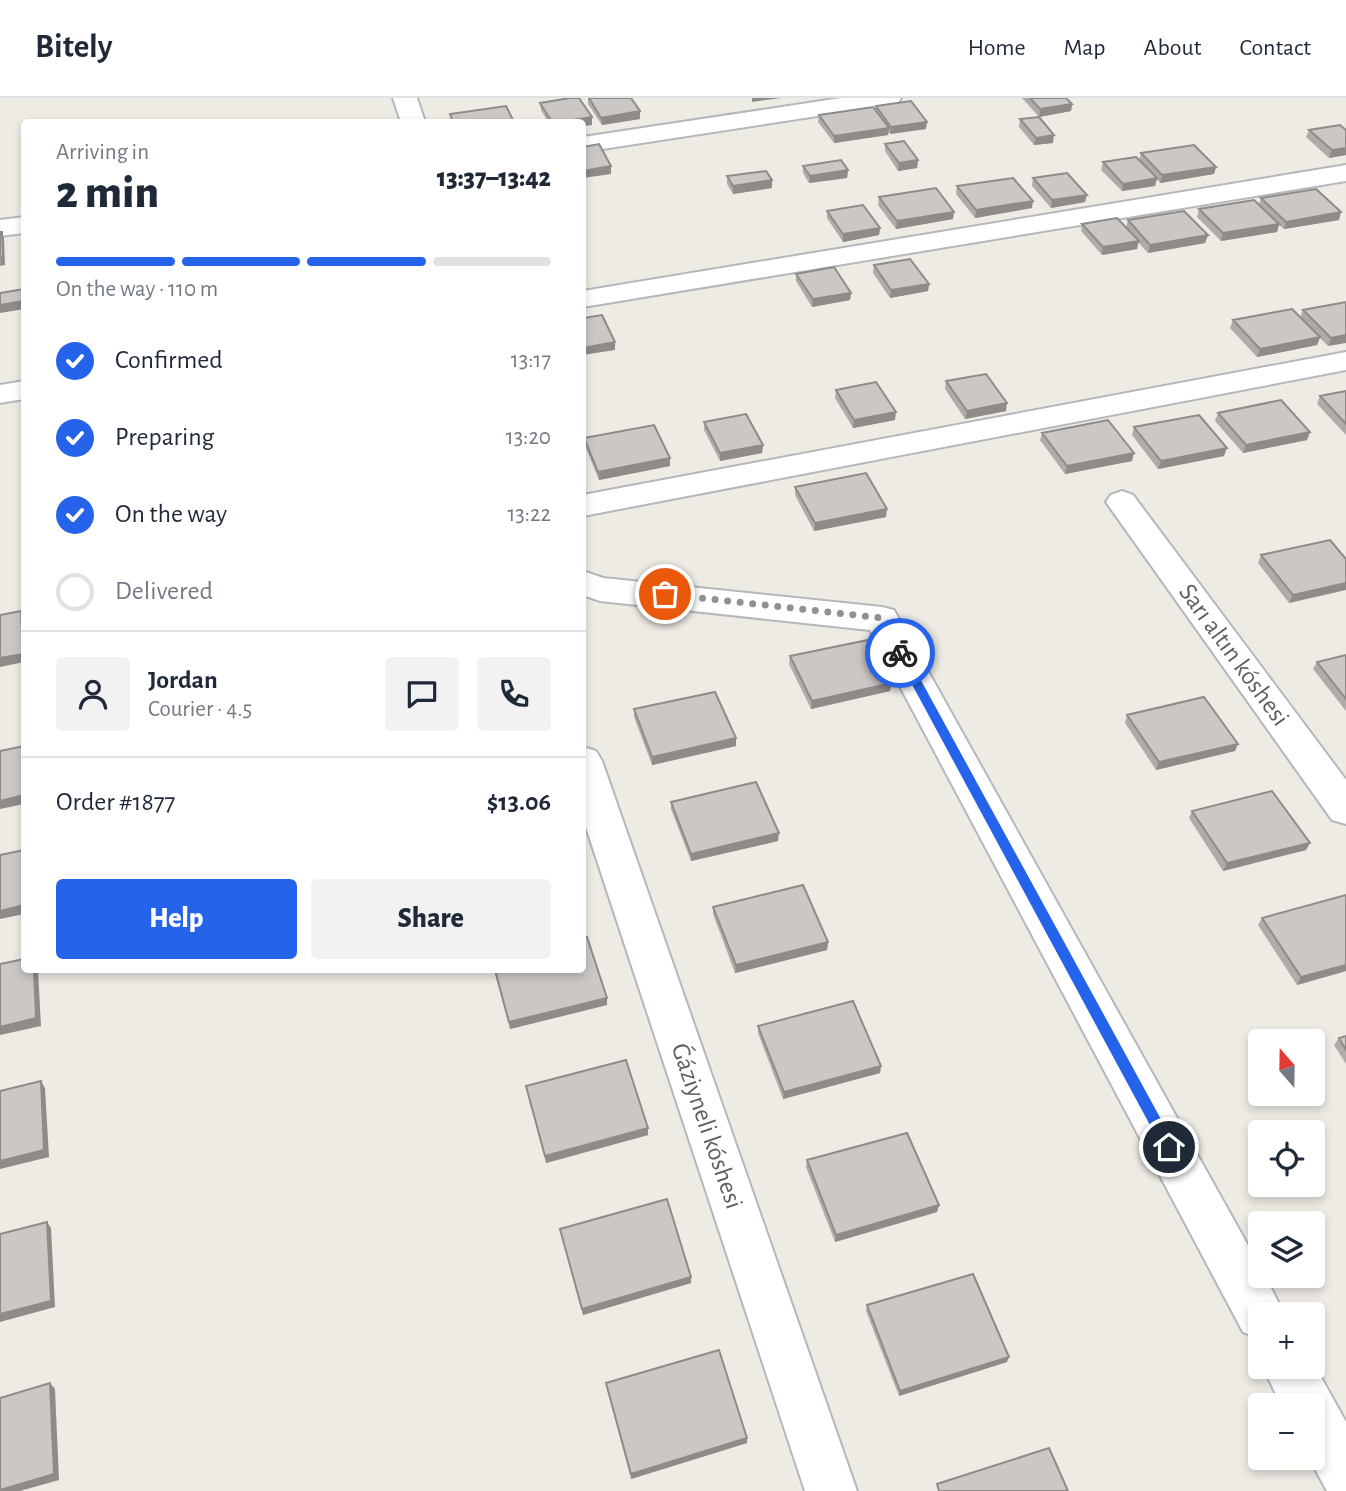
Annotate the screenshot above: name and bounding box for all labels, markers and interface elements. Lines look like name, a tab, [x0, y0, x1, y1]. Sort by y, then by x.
text: Bitely	[35, 31, 113, 64]
text: Home	[968, 36, 1026, 60]
text: Map	[1064, 36, 1106, 60]
text: About	[1144, 36, 1201, 60]
text: Contact	[1239, 36, 1311, 60]
text: Arriving in	[56, 141, 149, 164]
text: 13:37–13:42	[437, 165, 551, 191]
text: 2 min	[56, 170, 159, 216]
text: On the way · 110 m	[56, 278, 218, 301]
icon: check	[56, 342, 94, 380]
text: Confirmed	[115, 347, 223, 373]
text: 13:17	[511, 349, 551, 372]
icon: check	[56, 419, 94, 457]
text: Preparing	[115, 424, 214, 450]
text: 13:20	[506, 426, 551, 449]
icon: check	[56, 496, 94, 534]
text: On the way	[115, 501, 227, 527]
text: 13:22	[507, 503, 551, 526]
pin	[635, 564, 695, 624]
icon: bag	[646, 575, 684, 613]
text: Delivered	[115, 578, 213, 604]
street label: Sarı altın kóshesi	[1174, 579, 1294, 731]
courier	[865, 618, 935, 688]
icon: bike	[881, 634, 919, 672]
button: person	[56, 657, 130, 731]
button: chat	[385, 657, 459, 731]
button: phone	[477, 657, 551, 731]
text: Jordan	[148, 667, 218, 693]
text: Courier · 4.5	[148, 698, 252, 721]
text: Order #1877	[56, 789, 175, 815]
text: $13.06	[487, 789, 551, 815]
button: Help	[56, 879, 297, 959]
button: Share	[311, 879, 551, 959]
north arrow	[1248, 1029, 1325, 1106]
map controls	[1248, 1029, 1325, 1470]
street label: Ǵáziyneli kóshesi	[667, 1039, 749, 1212]
pin	[1139, 1117, 1199, 1177]
button: locate	[1248, 1120, 1325, 1197]
icon: home	[1150, 1128, 1188, 1166]
button: layers	[1248, 1211, 1325, 1288]
button: +	[1248, 1302, 1325, 1379]
button: −	[1248, 1393, 1325, 1470]

